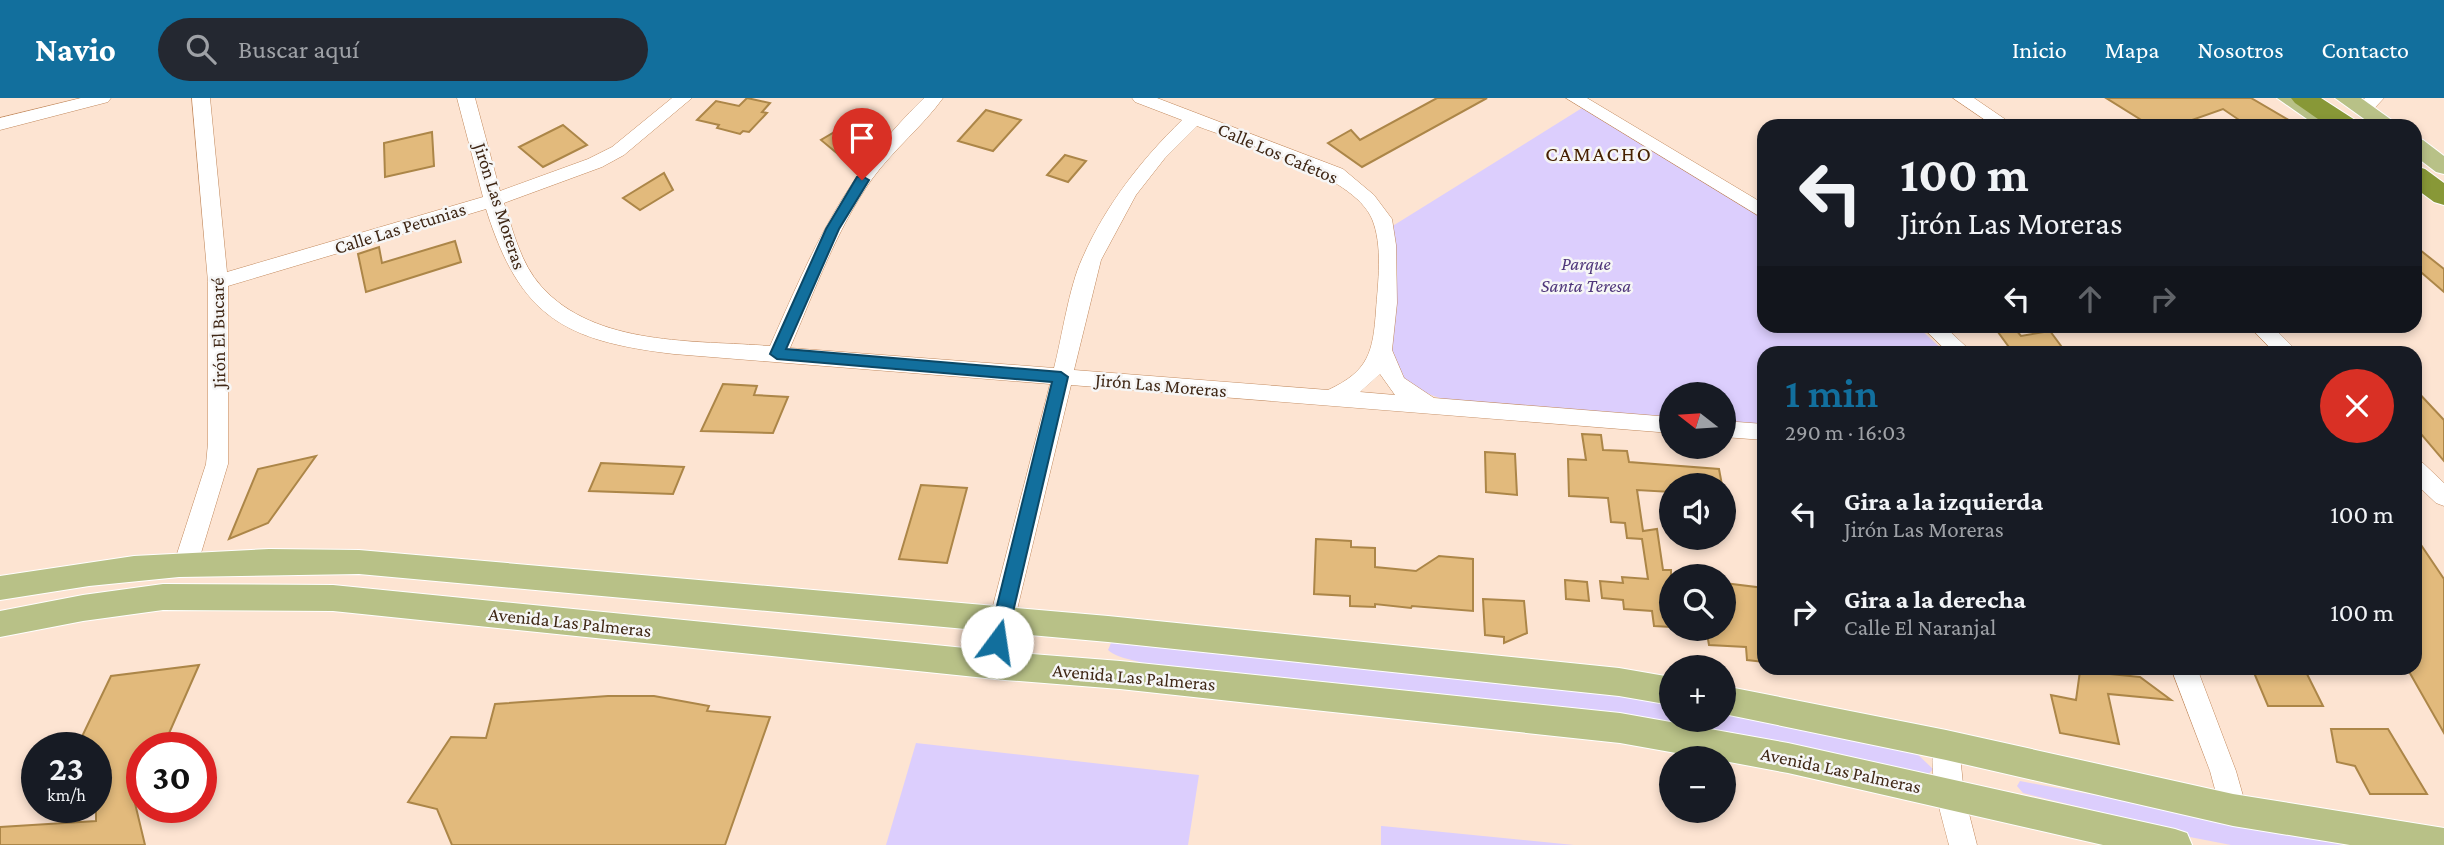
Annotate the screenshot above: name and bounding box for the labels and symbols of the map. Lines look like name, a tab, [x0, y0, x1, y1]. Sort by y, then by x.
pin	[832, 108, 892, 180]
street label: Calle Los Cafetos	[1215, 118, 1341, 188]
street label: Jirón Las Moreras	[469, 138, 530, 272]
district label: CAMACHO	[1545, 142, 1653, 166]
street label: Calle Las Petunias	[332, 198, 468, 258]
park label: Parque Santa Teresa	[1541, 253, 1631, 296]
street label: Jirón El Bucaré	[207, 277, 230, 391]
street label: Jirón Las Moreras	[1092, 369, 1228, 401]
north arrow	[1659, 382, 1736, 458]
street label: Avenida Las Palmeras	[488, 603, 652, 641]
position arrow	[960, 605, 1034, 679]
street label: Avenida Las Palmeras	[1052, 659, 1216, 695]
speed limit sign: 30	[126, 732, 217, 823]
street label: Avenida Las Palmeras	[1759, 743, 1923, 797]

